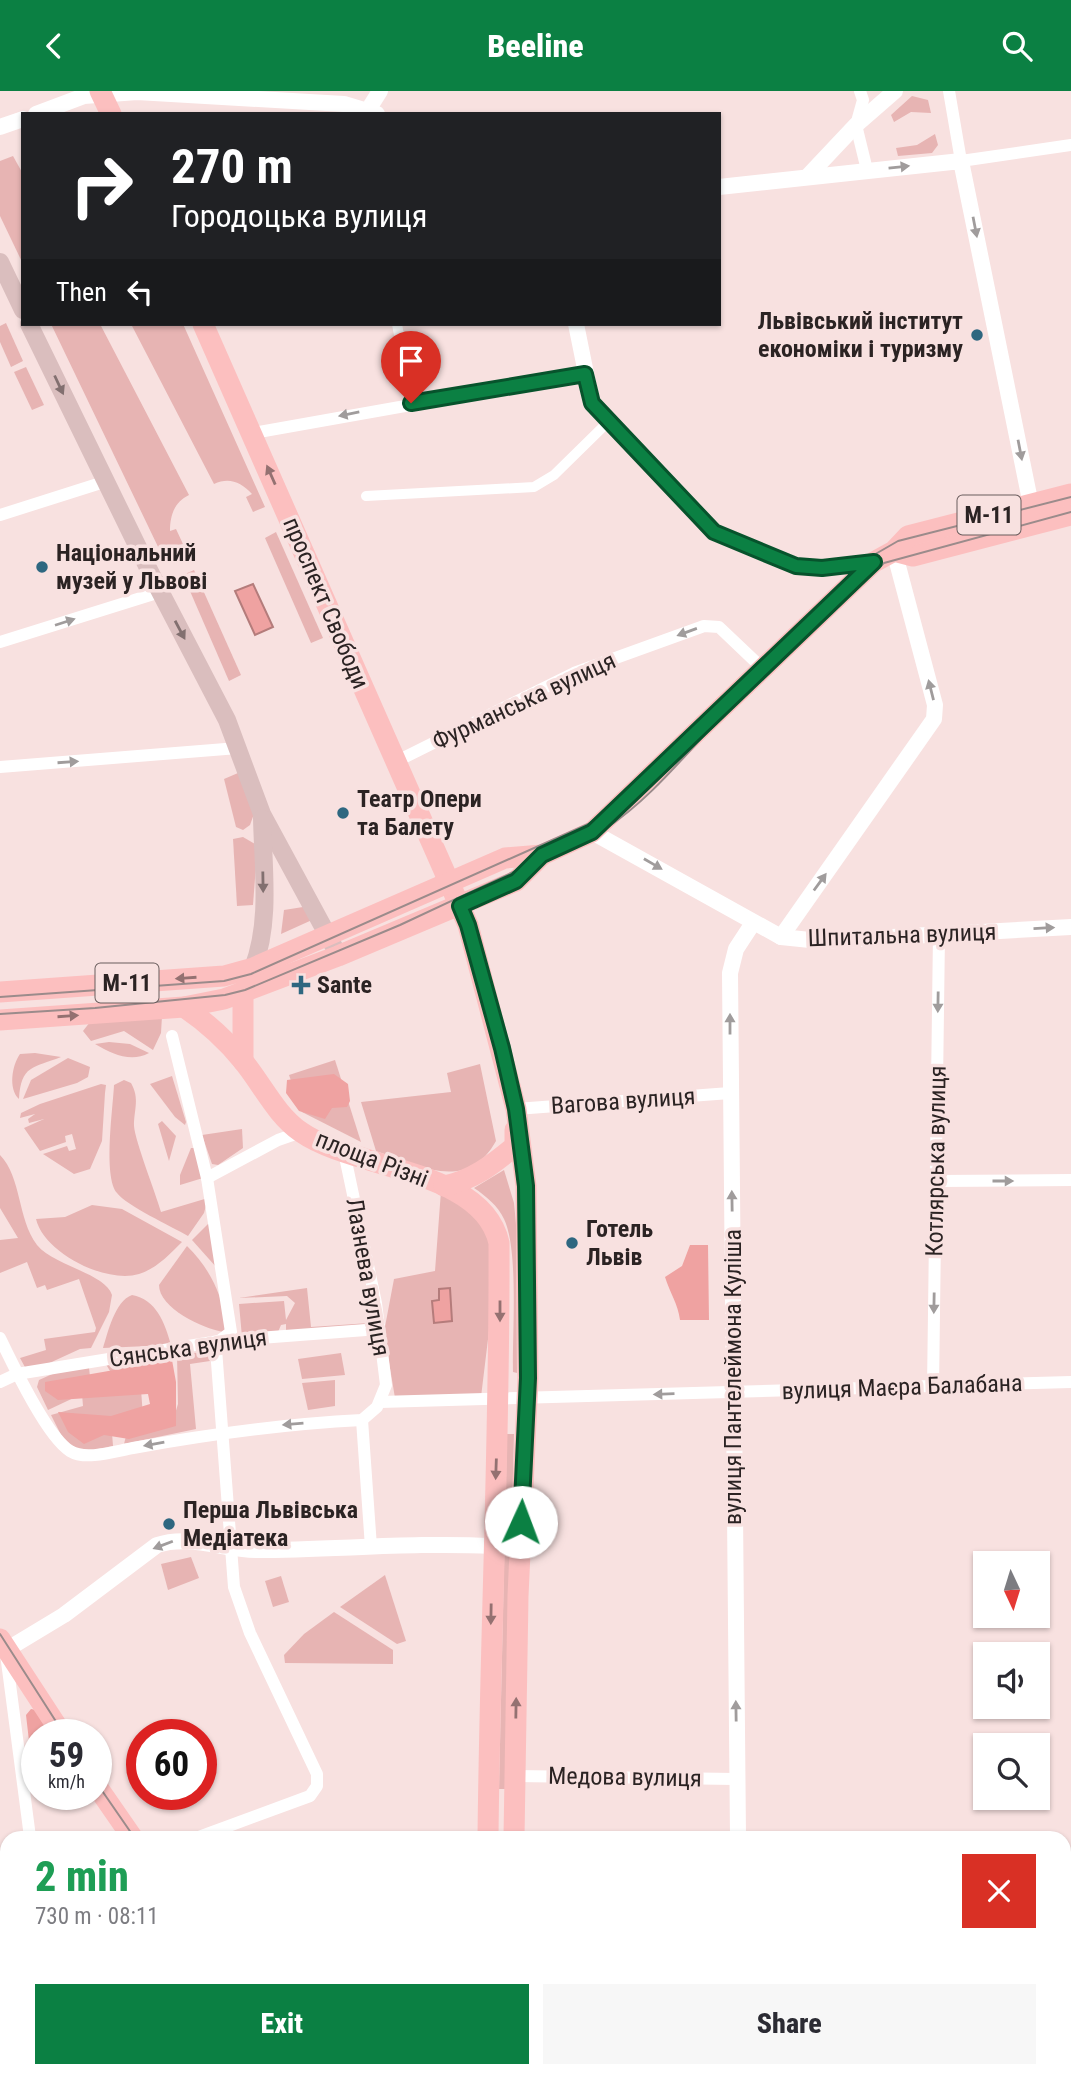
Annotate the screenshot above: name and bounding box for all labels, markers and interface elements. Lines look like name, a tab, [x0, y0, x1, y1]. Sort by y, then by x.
icon: back	[35, 27, 73, 65]
text: Beeline	[487, 27, 584, 65]
icon: search	[998, 27, 1036, 65]
text: 270 m	[171, 138, 293, 195]
icon: right	[56, 140, 147, 231]
one-way arrow	[888, 162, 910, 173]
text: Городоцька вулиця	[171, 197, 427, 235]
one-way arrow	[969, 216, 980, 238]
icon: left	[121, 273, 159, 311]
text: Then	[56, 277, 107, 307]
place label: Львівський інститут економіки і туризму	[757, 307, 963, 363]
marker: Львівський інститут економіки і туризму	[969, 327, 985, 343]
pin	[381, 331, 441, 403]
icon: arrive	[392, 342, 430, 380]
one-way arrow	[53, 375, 64, 395]
one-way arrow	[338, 409, 360, 420]
one-way arrow	[1014, 439, 1025, 461]
one-way arrow	[265, 464, 276, 485]
road number: М-11	[958, 495, 1020, 535]
street label: проспект Свободи	[277, 513, 375, 693]
place label: Національний музей у Львові	[56, 539, 207, 595]
marker: Національний музей у Львові	[34, 559, 50, 575]
one-way arrow	[55, 616, 76, 626]
one-way arrow	[174, 620, 186, 640]
one-way arrow	[677, 626, 698, 637]
street label: Фурманська вулиця	[428, 646, 620, 756]
one-way arrow	[925, 679, 936, 701]
one-way arrow	[57, 756, 79, 767]
place label: Театр Опери та Балету	[357, 785, 482, 841]
marker: Театр Опери та Балету	[335, 805, 351, 821]
one-way arrow	[643, 858, 662, 870]
one-way arrow	[257, 872, 269, 894]
one-way arrow	[813, 873, 827, 891]
street label: Шпитальна вулиця	[807, 918, 997, 952]
one-way arrow	[1034, 923, 1056, 934]
road number: М-11	[96, 963, 158, 1003]
place label: Sante	[317, 971, 372, 999]
one-way arrow	[175, 973, 197, 984]
marker: Sante	[291, 975, 311, 995]
one-way arrow	[932, 991, 944, 1013]
one-way arrow	[57, 1010, 79, 1021]
one-way arrow	[724, 1013, 736, 1035]
street label: Котлярська вулиця	[920, 1065, 952, 1257]
street label: Вагова вулиця	[550, 1082, 696, 1120]
street label: площа Різні	[312, 1125, 432, 1193]
one-way arrow	[993, 1175, 1015, 1187]
one-way arrow	[726, 1190, 738, 1212]
street label: Лазнева вулиця	[340, 1196, 396, 1358]
place label: Готель Львів	[586, 1215, 653, 1271]
street label: вулиця Пантелеймона Куліша	[719, 1229, 747, 1525]
marker: Готель Львів	[564, 1235, 580, 1251]
one-way arrow	[928, 1292, 940, 1314]
one-way arrow	[494, 1300, 506, 1322]
street label: Сянська вулиця	[107, 1323, 269, 1373]
street label: вулиця Маєра Балабана	[781, 1369, 1023, 1405]
one-way arrow	[653, 1389, 675, 1400]
one-way arrow	[282, 1419, 304, 1430]
one-way arrow	[143, 1438, 165, 1449]
one-way arrow	[490, 1458, 501, 1480]
position arrow	[484, 1485, 558, 1559]
place label: Перша Львівська Медіатека	[183, 1496, 358, 1552]
marker: Перша Львівська Медіатека	[161, 1516, 177, 1532]
one-way arrow	[152, 1539, 173, 1550]
north arrow	[973, 1551, 1050, 1627]
map controls	[973, 1551, 1050, 1810]
one-way arrow	[485, 1603, 497, 1625]
button: sound	[973, 1642, 1050, 1719]
one-way arrow	[510, 1696, 522, 1718]
one-way arrow	[730, 1699, 741, 1721]
speed limit sign: 60	[126, 1719, 217, 1810]
button: search	[973, 1733, 1050, 1810]
text: 59	[49, 1735, 84, 1776]
street label: Медова вулиця	[548, 1762, 702, 1792]
text: km/h	[48, 1771, 85, 1792]
text: 2 min	[35, 1852, 129, 1901]
button: close	[962, 1854, 1036, 1928]
text: 730 m · 08:11	[35, 1903, 159, 1930]
button: Exit	[35, 1984, 529, 2064]
button: Share	[543, 1984, 1036, 2064]

